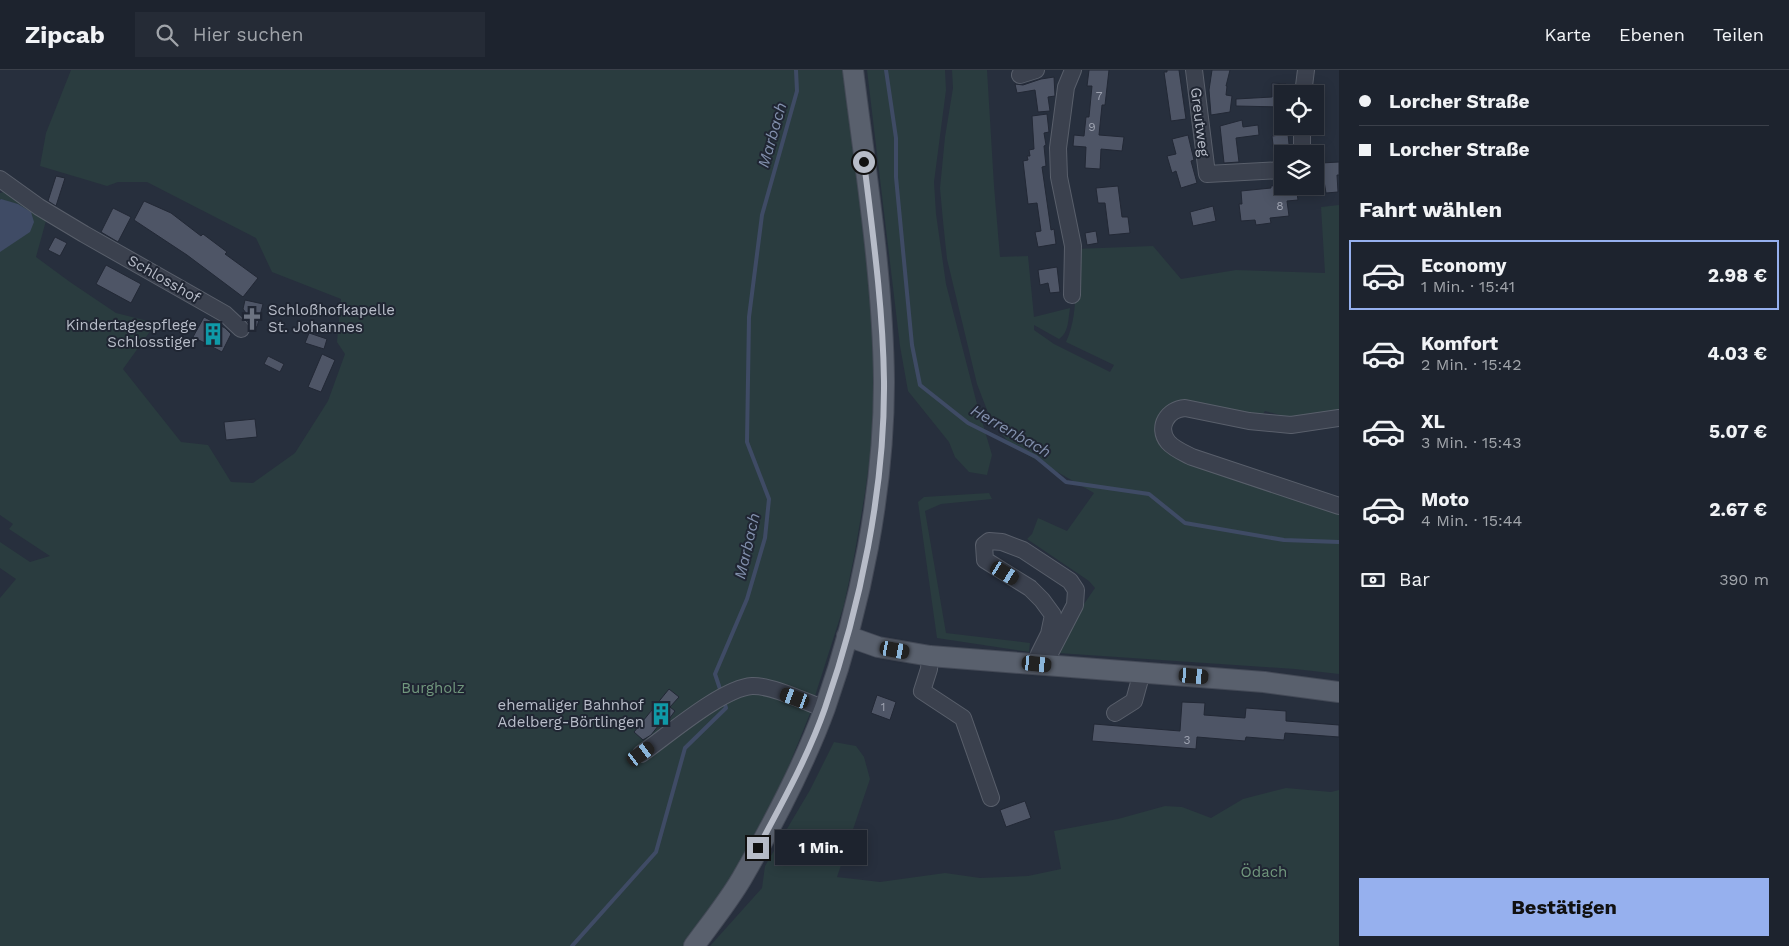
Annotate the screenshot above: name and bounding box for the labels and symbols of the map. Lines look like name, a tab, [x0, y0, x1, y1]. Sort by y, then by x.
street label: Greutweg	[1187, 86, 1213, 158]
house number: 7	[1096, 89, 1103, 103]
water label: Marbach	[754, 100, 790, 170]
house number: 9	[1088, 120, 1096, 134]
route start	[853, 151, 875, 173]
house number: 8	[1276, 199, 1284, 213]
street label: Schlosshof	[125, 251, 204, 307]
place label: Schloßhofkapelle St. Johannes	[268, 301, 395, 336]
church icon: Schloßhofkapelle St. Johannes	[239, 306, 265, 332]
place label: Kindertagespflege Schlosstiger	[66, 316, 197, 351]
building icon: Kindertagespflege Schlosstiger	[200, 321, 226, 347]
water label: Herrenbach	[968, 400, 1054, 462]
water label: Marbach	[730, 511, 764, 581]
car	[988, 559, 1021, 587]
car	[878, 640, 911, 660]
car	[1021, 655, 1052, 673]
car	[1178, 667, 1209, 685]
park label: Burgholz	[401, 679, 465, 697]
car	[778, 686, 811, 710]
place label: ehemaliger Bahnhof Adelberg-Börtlingen	[498, 696, 644, 731]
house number: 1	[881, 700, 885, 714]
building icon: ehemaliger Bahnhof Adelberg-Börtlingen	[648, 701, 674, 727]
house number: 3	[1184, 733, 1191, 747]
car	[624, 739, 657, 769]
callout: 1 Min.	[776, 830, 868, 866]
route end	[747, 837, 769, 859]
park label: Ödach	[1241, 863, 1287, 881]

